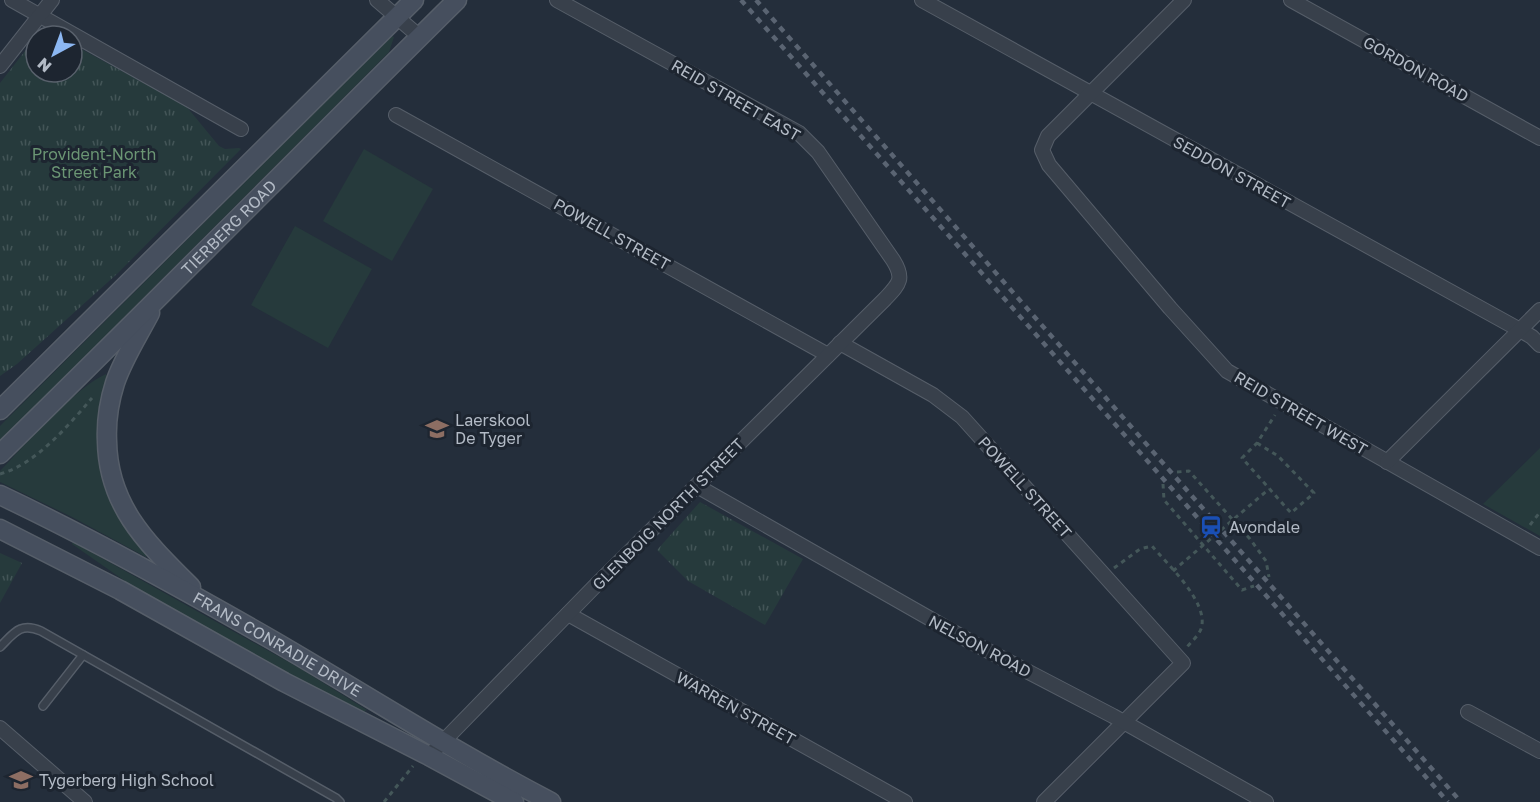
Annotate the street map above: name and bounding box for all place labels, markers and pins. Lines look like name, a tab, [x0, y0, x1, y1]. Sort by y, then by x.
place label: Laerskool De Tyger	[455, 410, 530, 448]
school or university icon: Laerskool De Tyger	[424, 416, 450, 442]
station icon: Avondale	[1198, 514, 1224, 540]
place label: Avondale	[1229, 517, 1300, 537]
school or university icon: Tygerberg High School	[8, 767, 34, 793]
place label: Tygerberg High School	[39, 770, 214, 790]

